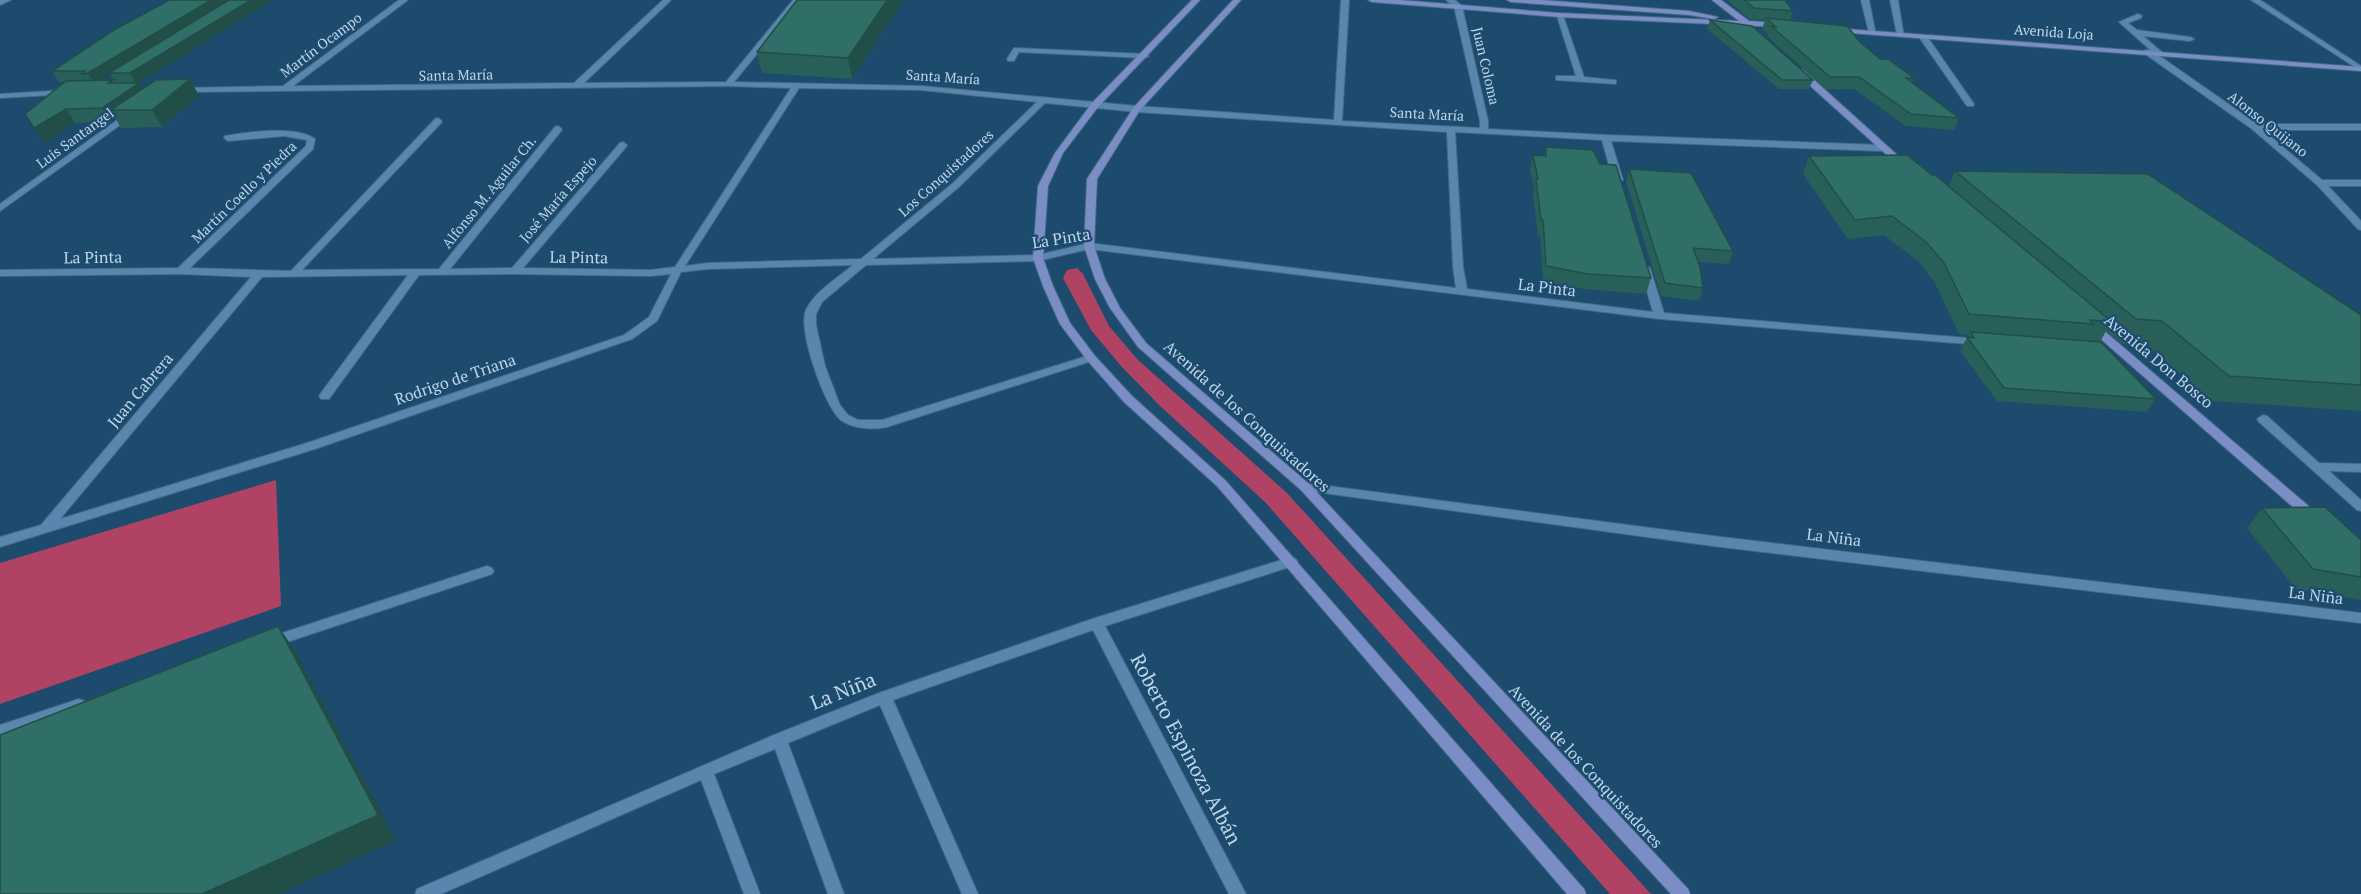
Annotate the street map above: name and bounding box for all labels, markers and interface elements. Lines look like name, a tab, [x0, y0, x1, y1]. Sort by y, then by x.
street label: Martín Ocampo	[276, 8, 366, 82]
street label: Avenida Loja	[2014, 19, 2094, 44]
street label: Juan Coloma	[1468, 25, 1505, 107]
street label: Santa María	[419, 64, 493, 85]
street label: Santa María	[905, 64, 981, 89]
street label: Alonso Quijano	[2224, 86, 2313, 161]
street label: Santa María	[1389, 102, 1465, 125]
street label: Luis Santangel	[32, 103, 117, 172]
street label: Los Conquistadores	[894, 125, 997, 220]
street label: Alfonso M. Aguilar Ch.	[437, 131, 540, 252]
street label: Martín Coello y Piedra	[187, 137, 300, 247]
street label: José María Espejo	[515, 151, 601, 246]
street label: La Pinta	[1030, 223, 1092, 253]
street label: La Pinta	[63, 245, 123, 269]
street label: La Pinta	[549, 245, 609, 269]
street label: La Pinta	[1517, 273, 1577, 301]
street label: Avenida Don Bosco	[2100, 309, 2218, 413]
street label: Avenida de los Conquistadores	[1159, 335, 1335, 497]
street label: Juan Cabrera	[102, 348, 178, 432]
street label: Rodrigo de Triana	[392, 348, 518, 410]
street label: La Niña	[1805, 523, 1863, 551]
street label: La Niña	[2287, 581, 2345, 609]
street label: Roberto Espinoza Albán	[1125, 649, 1248, 849]
street label: La Niña	[806, 665, 880, 716]
street label: Avenida de los Conquistadores	[1504, 679, 1668, 853]

